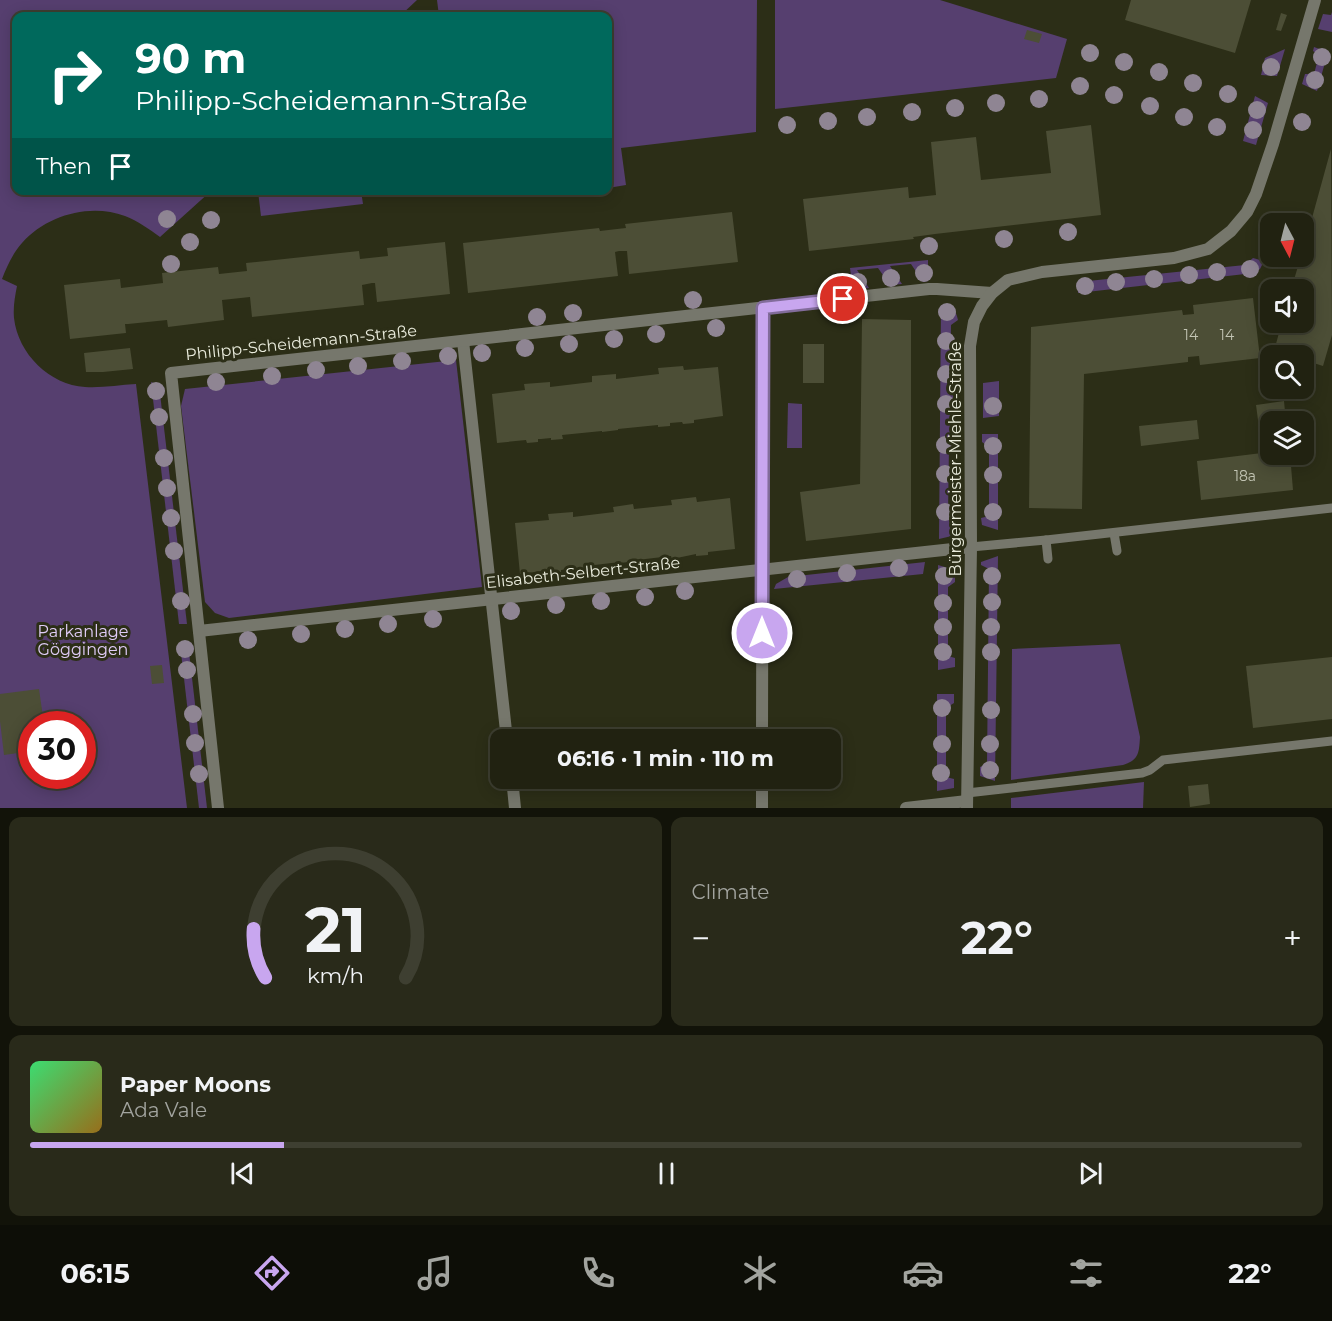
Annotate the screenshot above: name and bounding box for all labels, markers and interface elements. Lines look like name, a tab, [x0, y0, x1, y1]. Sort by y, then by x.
text: 90 m	[135, 32, 246, 84]
icon: right	[36, 36, 114, 114]
text: Philipp-Scheidemann-Straße	[135, 84, 528, 117]
icon: arrive	[104, 150, 137, 183]
text: Then	[36, 153, 92, 180]
north arrow	[1260, 213, 1314, 267]
map controls	[1260, 213, 1314, 465]
pin	[817, 273, 868, 324]
button: sound	[1260, 279, 1314, 333]
icon: arrive	[826, 282, 859, 315]
street label: Philipp-Scheidemann-Straße	[184, 321, 418, 364]
house number: 14	[1184, 326, 1199, 344]
house number: 14	[1220, 326, 1235, 344]
street label: Bürgermeister-Miehle-Straße	[946, 342, 965, 576]
button: search	[1260, 345, 1314, 399]
button: layers	[1260, 411, 1314, 465]
house number: 18a	[1234, 467, 1256, 485]
street label: Elisabeth-Selbert-Straße	[485, 553, 681, 592]
position arrow	[730, 601, 794, 665]
park label: Parkanlage Göggingen	[37, 622, 129, 659]
speed limit sign: 30	[18, 711, 96, 789]
text: 06:16 · 1 min · 110 m	[557, 745, 774, 772]
text: Climate	[692, 880, 769, 904]
text: 21	[305, 892, 366, 968]
text: 22°	[961, 910, 1033, 965]
text: −	[692, 918, 710, 958]
text: +	[1283, 918, 1302, 958]
text: km/h	[307, 963, 364, 989]
text: Paper Moons	[120, 1071, 271, 1098]
text: Ada Vale	[120, 1098, 207, 1122]
icon: previous	[226, 1157, 259, 1190]
icon: pause	[650, 1157, 683, 1190]
icon: next	[1074, 1157, 1107, 1190]
icon: directions	[251, 1252, 293, 1294]
icon: music	[414, 1252, 456, 1294]
icon: phone	[577, 1252, 619, 1294]
icon: climate	[739, 1252, 781, 1294]
icon: car	[902, 1252, 944, 1294]
icon: filters	[1065, 1252, 1107, 1294]
text: 06:15	[60, 1257, 130, 1290]
text: 22°	[1228, 1257, 1271, 1290]

